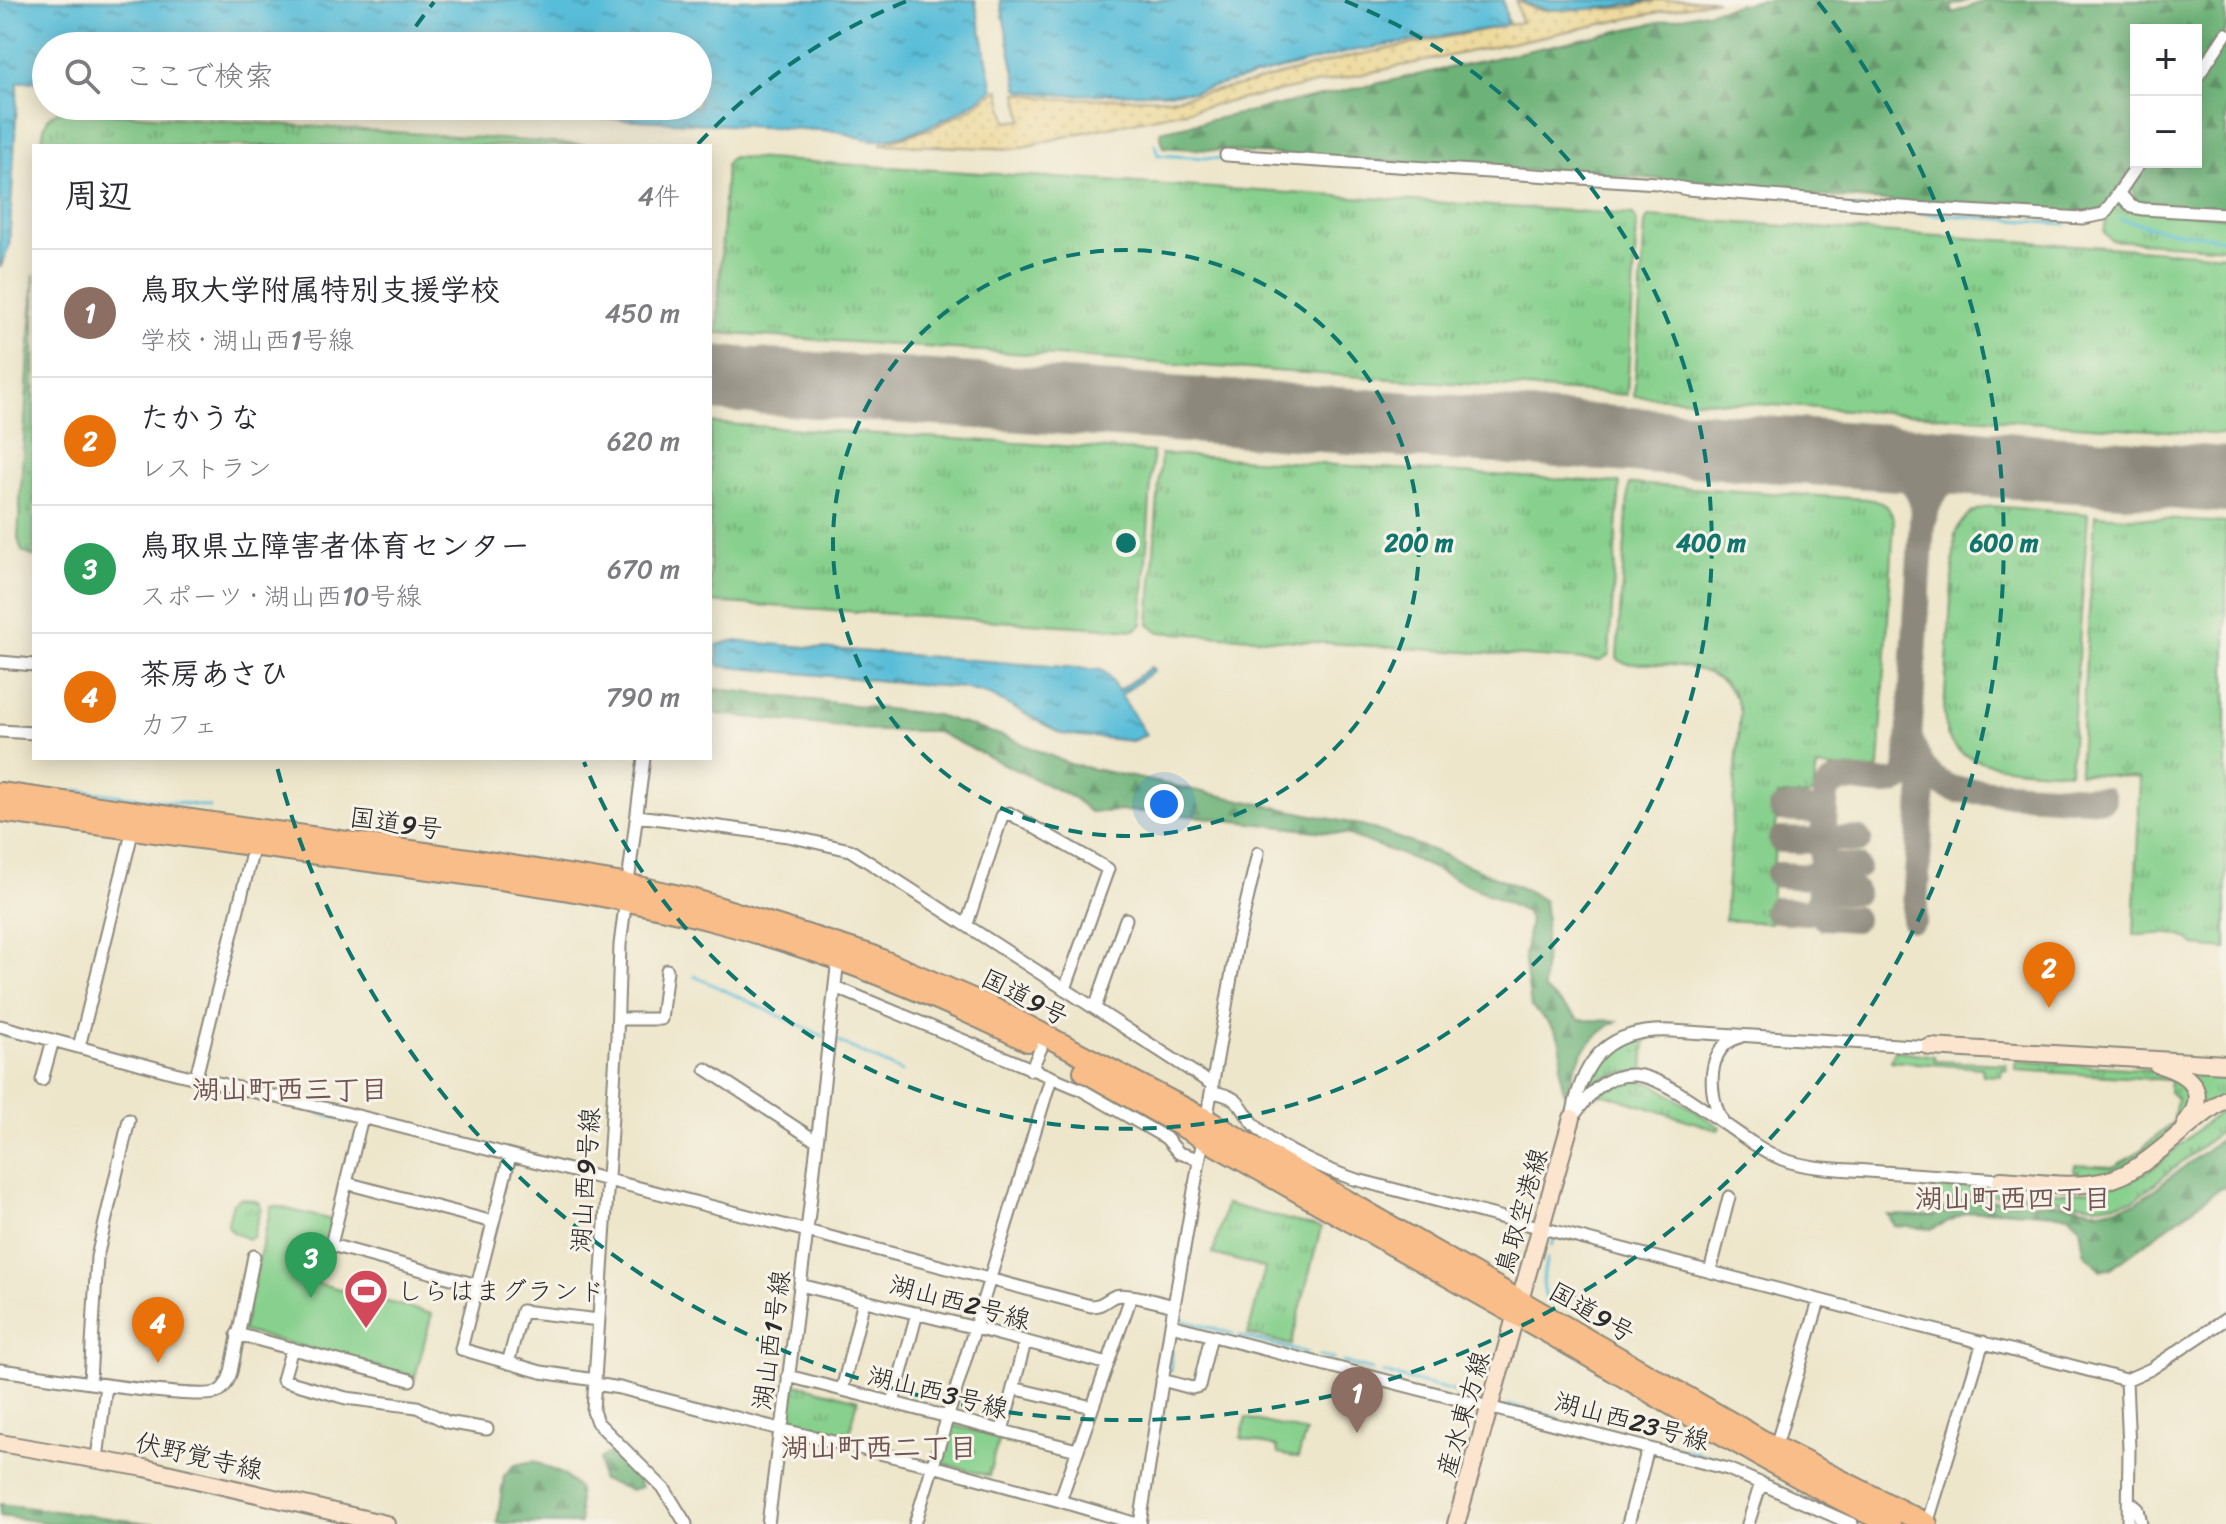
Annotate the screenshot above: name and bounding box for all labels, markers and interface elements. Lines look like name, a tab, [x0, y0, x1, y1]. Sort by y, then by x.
map controls	[2130, 24, 2202, 168]
button: +	[2130, 24, 2202, 96]
search box	[32, 32, 712, 120]
text: ここで検索	[124, 49, 274, 103]
icon: search	[60, 54, 104, 98]
button: −	[2130, 96, 2202, 168]
text: 周辺	[64, 166, 132, 226]
text: 4件	[638, 173, 680, 219]
text: 鳥取大学附属特別支援学校	[140, 263, 500, 317]
text: 1	[84, 290, 96, 336]
text: 450 m	[605, 290, 680, 336]
text: 学校 · 湖山西1号線	[140, 317, 354, 363]
text: たかうな	[140, 391, 260, 445]
text: 2	[82, 418, 98, 464]
text: 620 m	[607, 418, 680, 464]
text: レストラン	[140, 445, 272, 491]
text: 鳥取県立障害者体育センター	[140, 519, 530, 573]
text: 200 m	[1384, 522, 1454, 564]
text: 400 m	[1676, 522, 1747, 564]
text: 600 m	[1969, 522, 2039, 564]
centre of rings	[1112, 529, 1140, 557]
text: 3	[83, 546, 97, 592]
text: 670 m	[607, 546, 680, 592]
text: スポーツ · 湖山西10号線	[140, 573, 422, 619]
text: 茶房あさひ	[140, 647, 289, 701]
text: 4	[82, 674, 98, 720]
text: 790 m	[606, 674, 680, 720]
text: カフェ	[140, 701, 218, 747]
your location	[1144, 784, 1184, 824]
street label: 国道9号	[346, 794, 446, 852]
pin: 2	[2023, 942, 2075, 1008]
street label: 国道9号	[973, 955, 1077, 1039]
district label: 湖山町西三丁目	[192, 1065, 388, 1114]
street label: 湖山西9号線	[557, 1106, 613, 1254]
street label: 鳥取空港線	[1481, 1142, 1561, 1280]
district label: 湖山町西四丁目	[1915, 1174, 2111, 1223]
pin: 3	[285, 1232, 337, 1298]
street label: 湖山西2号線	[884, 1261, 1036, 1343]
sports icon: しらはまグランド	[342, 1267, 390, 1330]
street label: 湖山西1号線	[738, 1267, 804, 1413]
place label: しらはまグランド	[397, 1268, 605, 1314]
street label: 国道9号	[1540, 1269, 1644, 1355]
pin: 4	[132, 1297, 184, 1363]
street label: 産水東方線	[1423, 1345, 1503, 1483]
street label: 湖山西3号線	[862, 1352, 1014, 1432]
pin: 1	[1331, 1367, 1383, 1433]
street label: 湖山西23号線	[1549, 1378, 1715, 1464]
street label: 伏野覚寺線	[130, 1419, 268, 1493]
district label: 湖山町西二丁目	[781, 1423, 977, 1472]

